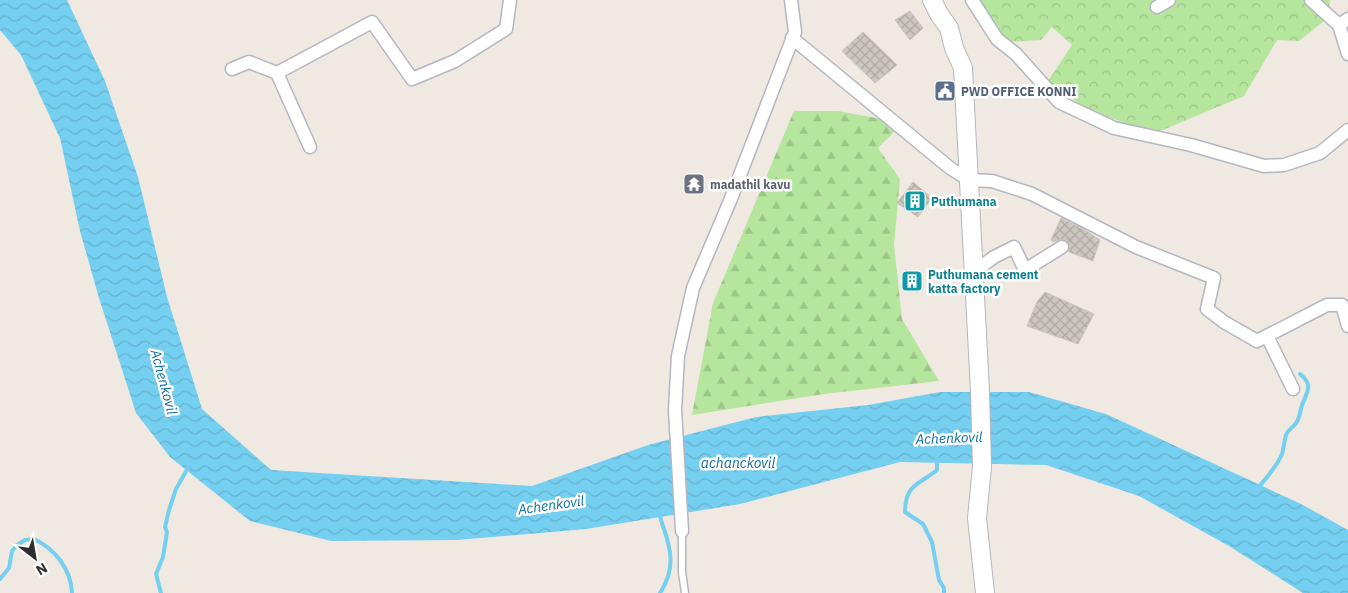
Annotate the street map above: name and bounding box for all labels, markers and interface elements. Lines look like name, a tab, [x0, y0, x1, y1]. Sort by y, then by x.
public building icon: PWD OFFICE KONNI	[933, 79, 957, 103]
place label: PWD OFFICE KONNI	[961, 84, 1076, 99]
temple icon: madathil kavu	[682, 172, 706, 196]
place label: madathil kavu	[710, 177, 791, 192]
building icon: Puthumana	[903, 189, 927, 213]
place label: Puthumana	[931, 194, 997, 209]
place label: Puthumana cement katta factory	[928, 267, 1039, 296]
building icon: Puthumana cement katta factory	[900, 269, 924, 293]
water label: Achenkovil	[146, 346, 181, 417]
water label: Achenkovil	[914, 428, 983, 448]
water label: achanckovil	[701, 454, 775, 472]
water label: Achenkovil	[516, 491, 586, 519]
north arrow	[10, 533, 60, 583]
text: N	[33, 559, 51, 579]

